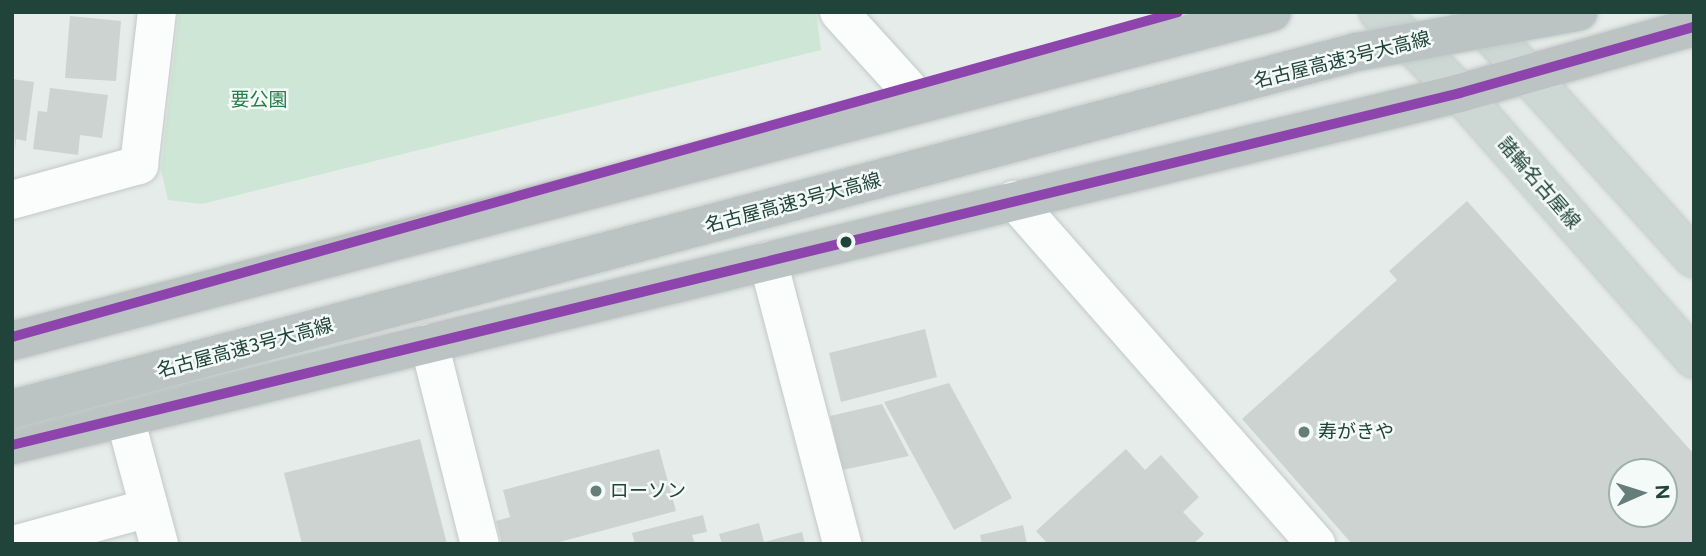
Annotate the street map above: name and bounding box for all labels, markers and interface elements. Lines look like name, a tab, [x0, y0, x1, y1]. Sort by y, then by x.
street label: 名古屋高速3号大高線	[1251, 27, 1433, 93]
park label: 要公園	[231, 89, 287, 111]
street label: 諸輪名古屋線	[1493, 133, 1585, 233]
street label: 名古屋高速3号大高線	[702, 169, 884, 237]
unlabelled marker	[839, 235, 853, 249]
street label: 名古屋高速3号大高線	[154, 314, 336, 382]
place label: 寿がきや	[1318, 421, 1394, 443]
marker: 寿がきや	[1296, 424, 1312, 440]
north arrow	[1608, 458, 1678, 528]
place label: ローソン	[610, 480, 686, 502]
marker: ローソン	[588, 483, 604, 499]
text: N	[1651, 484, 1674, 500]

